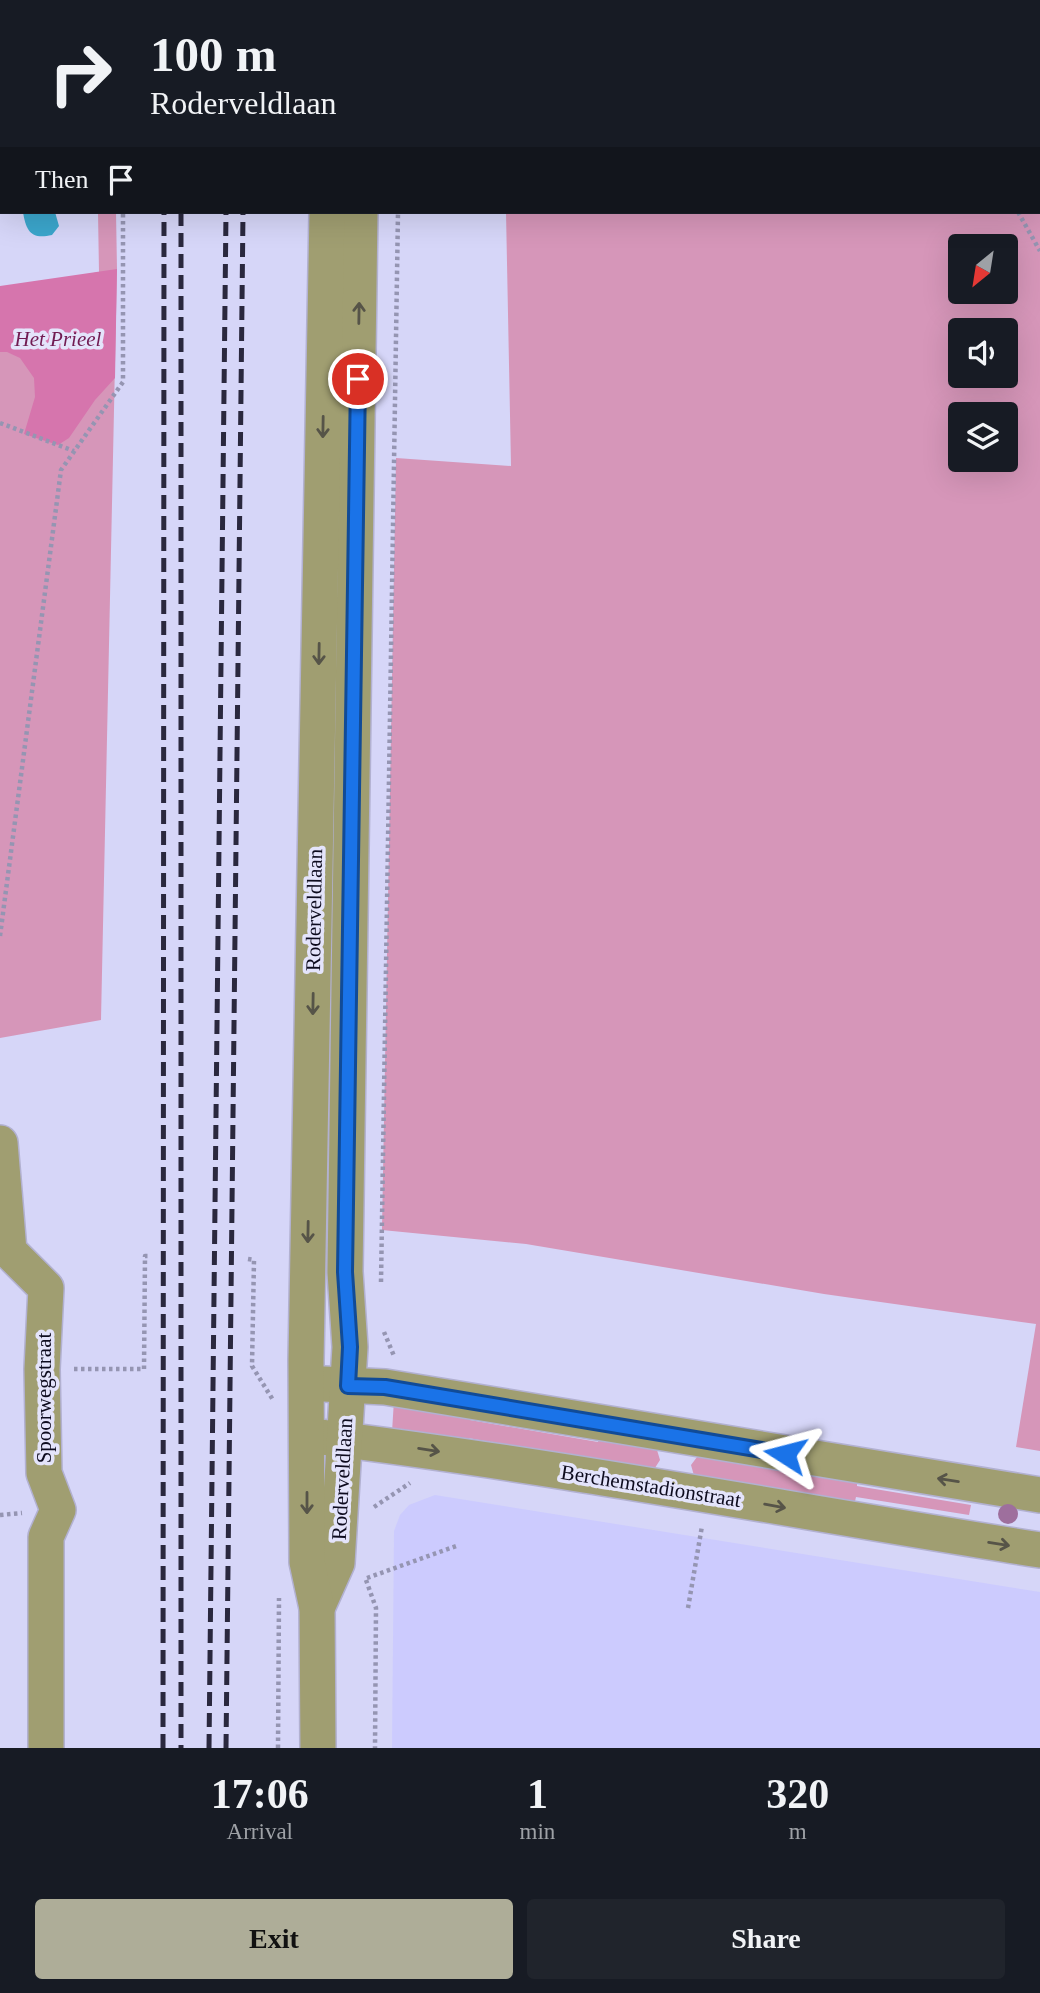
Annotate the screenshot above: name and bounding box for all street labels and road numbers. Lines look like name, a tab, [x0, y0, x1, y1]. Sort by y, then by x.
street label: Roderveldlaan	[301, 848, 327, 971]
street label: Spoorwegstraat	[32, 1333, 56, 1463]
street label: Roderveldlaan	[327, 1417, 357, 1541]
street label: Berchemstadionstraat	[559, 1460, 743, 1512]

